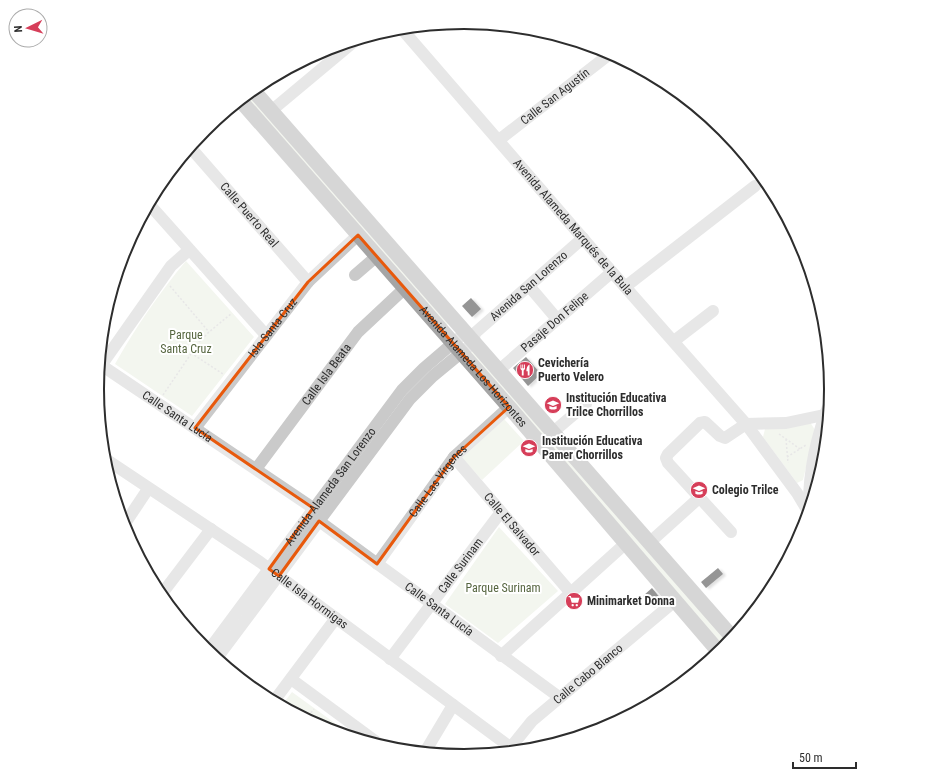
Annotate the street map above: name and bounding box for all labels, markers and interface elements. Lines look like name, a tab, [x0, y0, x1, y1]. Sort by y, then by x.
north arrow	[8, 8, 48, 48]
text: N	[12, 25, 25, 33]
street label: Calle San Agustín	[518, 65, 592, 128]
street label: Avenida Alameda Marqués de la Bula	[510, 156, 636, 298]
street label: Calle Puerto Real	[217, 180, 281, 250]
street label: Avenida San Lorenzo	[487, 248, 570, 324]
street label: Pasaje Don Felipe	[518, 289, 591, 355]
street label: Isla Santa Cruz	[245, 295, 300, 360]
street label: Avenida Alameda Los Horizontes	[416, 303, 530, 430]
park label: Parque Santa Cruz	[160, 328, 212, 356]
street label: Calle Isla Beata	[299, 340, 354, 408]
place label: Cevichería Puerto Velero	[538, 356, 604, 384]
restaurant icon: Cevichería Puerto Velero	[515, 360, 535, 380]
street label: Calle Santa Lucía	[139, 388, 215, 445]
place label: Institución Educativa Trilce Chorrillos	[566, 391, 667, 419]
school or university icon: Institución Educativa Trilce Chorrillos	[543, 395, 563, 415]
street label: Avenida Alameda San Lorenzo	[282, 425, 379, 548]
place label: Institución Educativa Pamer Chorrillos	[542, 434, 643, 462]
school or university icon: Institución Educativa Pamer Chorrillos	[519, 438, 539, 458]
street label: Calle Las Vírgenes	[406, 442, 470, 520]
school or university icon: Colegio Trilce	[689, 480, 709, 500]
place label: Colegio Trilce	[712, 483, 779, 497]
street label: Calle El Salvador	[481, 490, 543, 559]
street label: Calle Surinam	[435, 535, 486, 596]
street label: Calle Isla Hormigas	[268, 565, 351, 632]
street label: Calle Santa Lucía	[402, 579, 476, 639]
park label: Parque Surinam	[465, 581, 541, 595]
supermarket icon: Minimarket Donna	[564, 591, 584, 611]
place label: Minimarket Donna	[587, 594, 675, 608]
street label: Calle Cabo Blanco	[551, 641, 626, 707]
scale bar	[793, 744, 856, 770]
text: 50 m	[799, 751, 823, 765]

